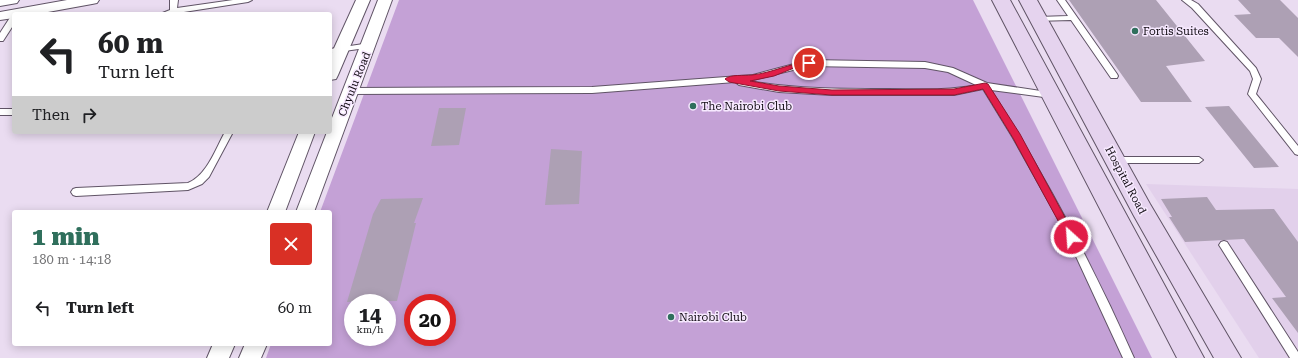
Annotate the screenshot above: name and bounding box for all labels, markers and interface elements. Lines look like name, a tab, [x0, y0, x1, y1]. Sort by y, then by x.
place label: Fortis Suites	[1143, 25, 1209, 38]
marker: Fortis Suites	[1130, 26, 1140, 36]
text: 60 m	[98, 27, 163, 60]
icon: left	[32, 28, 84, 80]
pin	[792, 46, 826, 80]
street label: Chyulu Road	[336, 50, 373, 118]
icon: arrive	[798, 52, 820, 74]
text: Turn left	[98, 61, 174, 82]
place label: The Nairobi Club	[701, 100, 792, 113]
marker: The Nairobi Club	[688, 101, 698, 111]
icon: right	[78, 104, 100, 126]
text: Then	[32, 106, 70, 124]
street label: Hospital Road	[1102, 144, 1149, 216]
position arrow	[1050, 216, 1092, 258]
text: 1 min	[32, 223, 99, 251]
button: close	[270, 223, 312, 265]
text: 180 m · 14:18	[32, 252, 111, 267]
speed limit sign: 20	[404, 294, 456, 346]
icon: left	[32, 297, 54, 319]
text: Turn left	[66, 299, 134, 317]
text: 60 m	[278, 299, 312, 317]
text: 14	[359, 303, 381, 327]
place label: Nairobi Club	[679, 311, 747, 324]
marker: Nairobi Club	[666, 312, 676, 322]
text: km/h	[357, 324, 383, 335]

